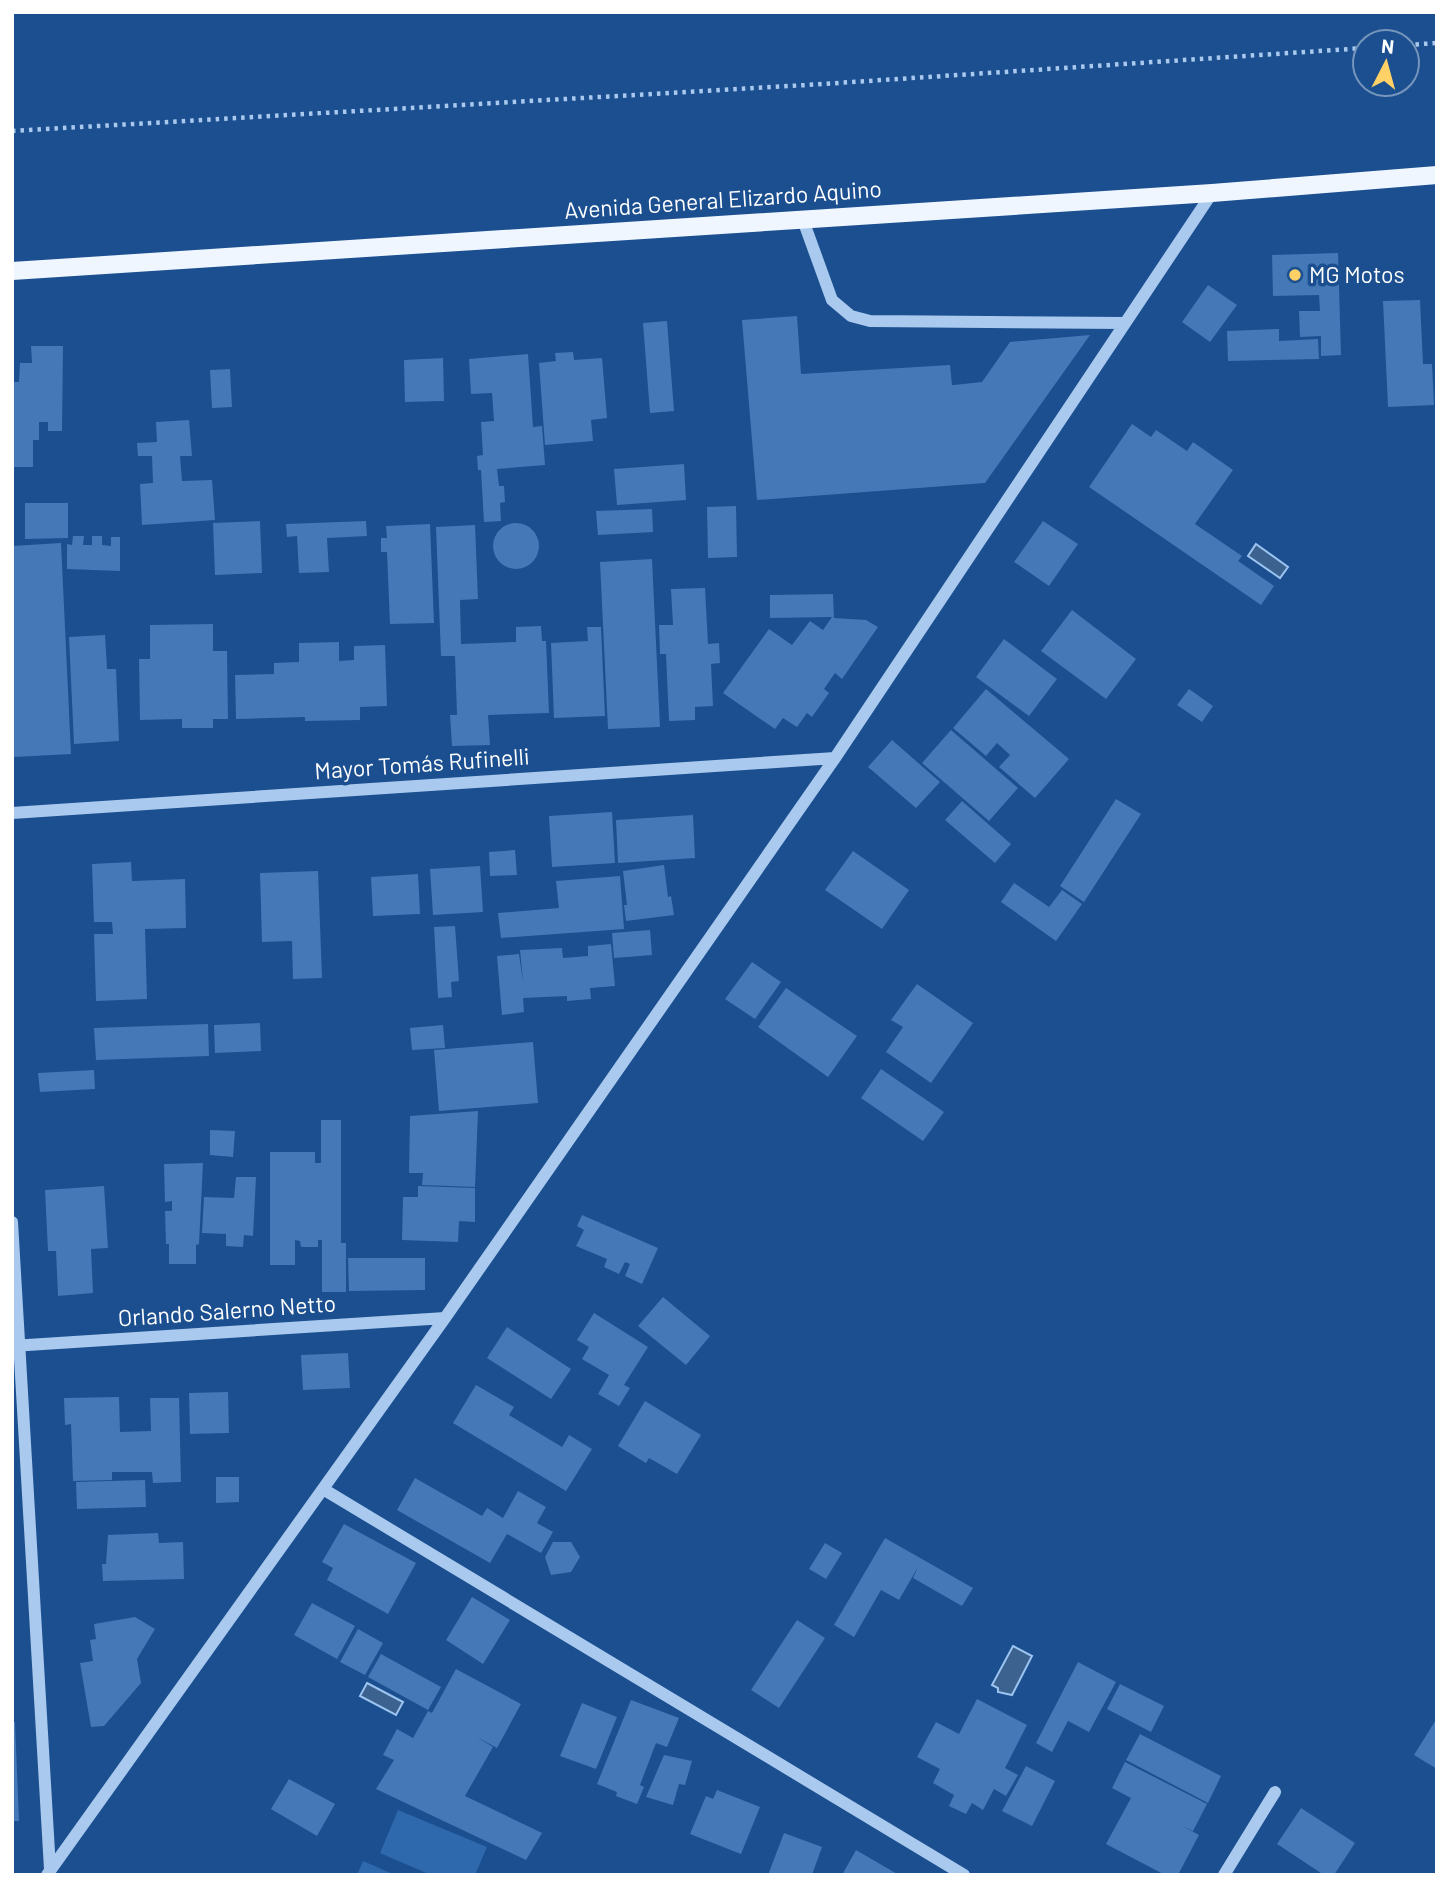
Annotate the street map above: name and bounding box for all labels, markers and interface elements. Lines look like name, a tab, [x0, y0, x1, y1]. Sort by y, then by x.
north arrow	[1351, 28, 1421, 98]
text: N	[1380, 33, 1395, 58]
street label: Avenida General Elizardo Aquino	[563, 174, 883, 224]
place label: MG Motos	[1309, 260, 1405, 288]
marker: MG Motos	[1287, 267, 1303, 283]
street label: Mayor Tomás Rufinelli	[313, 742, 530, 784]
street label: Orlando Salerno Netto	[117, 1288, 337, 1332]

